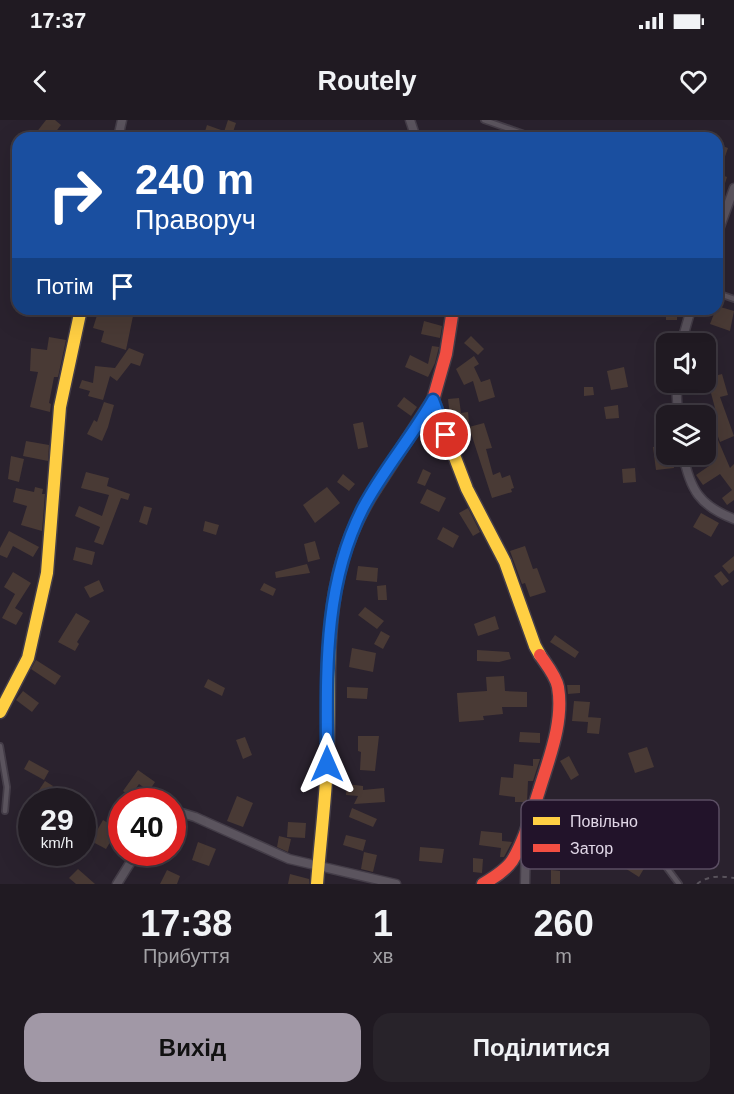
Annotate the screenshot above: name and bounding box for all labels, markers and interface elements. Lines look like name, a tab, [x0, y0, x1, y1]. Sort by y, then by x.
text: 17:37	[30, 8, 86, 33]
icon: back	[24, 65, 57, 98]
icon: heart	[677, 65, 710, 98]
text: Routely	[317, 66, 417, 96]
icon: right	[36, 156, 114, 234]
text: 240 m	[135, 156, 254, 203]
text: Праворуч	[135, 205, 256, 235]
icon: arrive	[106, 270, 139, 303]
text: Потім	[36, 274, 94, 299]
map controls	[656, 333, 716, 465]
button: sound	[656, 333, 716, 393]
button: layers	[656, 405, 716, 465]
pin	[420, 409, 471, 460]
icon: arrive	[429, 418, 462, 451]
position arrow	[295, 732, 359, 796]
speed limit sign: 40	[108, 788, 186, 866]
legend	[521, 800, 719, 869]
text: 29	[40, 803, 74, 836]
text: Повільно	[570, 813, 638, 830]
text: km/h	[41, 834, 73, 851]
text: Затор	[570, 840, 613, 857]
text: 17:38	[140, 903, 232, 944]
text: 1	[373, 903, 393, 944]
text: 260	[534, 903, 594, 944]
text: Прибуття	[143, 945, 230, 967]
text: хв	[373, 945, 393, 967]
text: m	[555, 945, 572, 967]
button: Вихід	[24, 1013, 361, 1082]
button: Поділитися	[373, 1013, 710, 1082]

